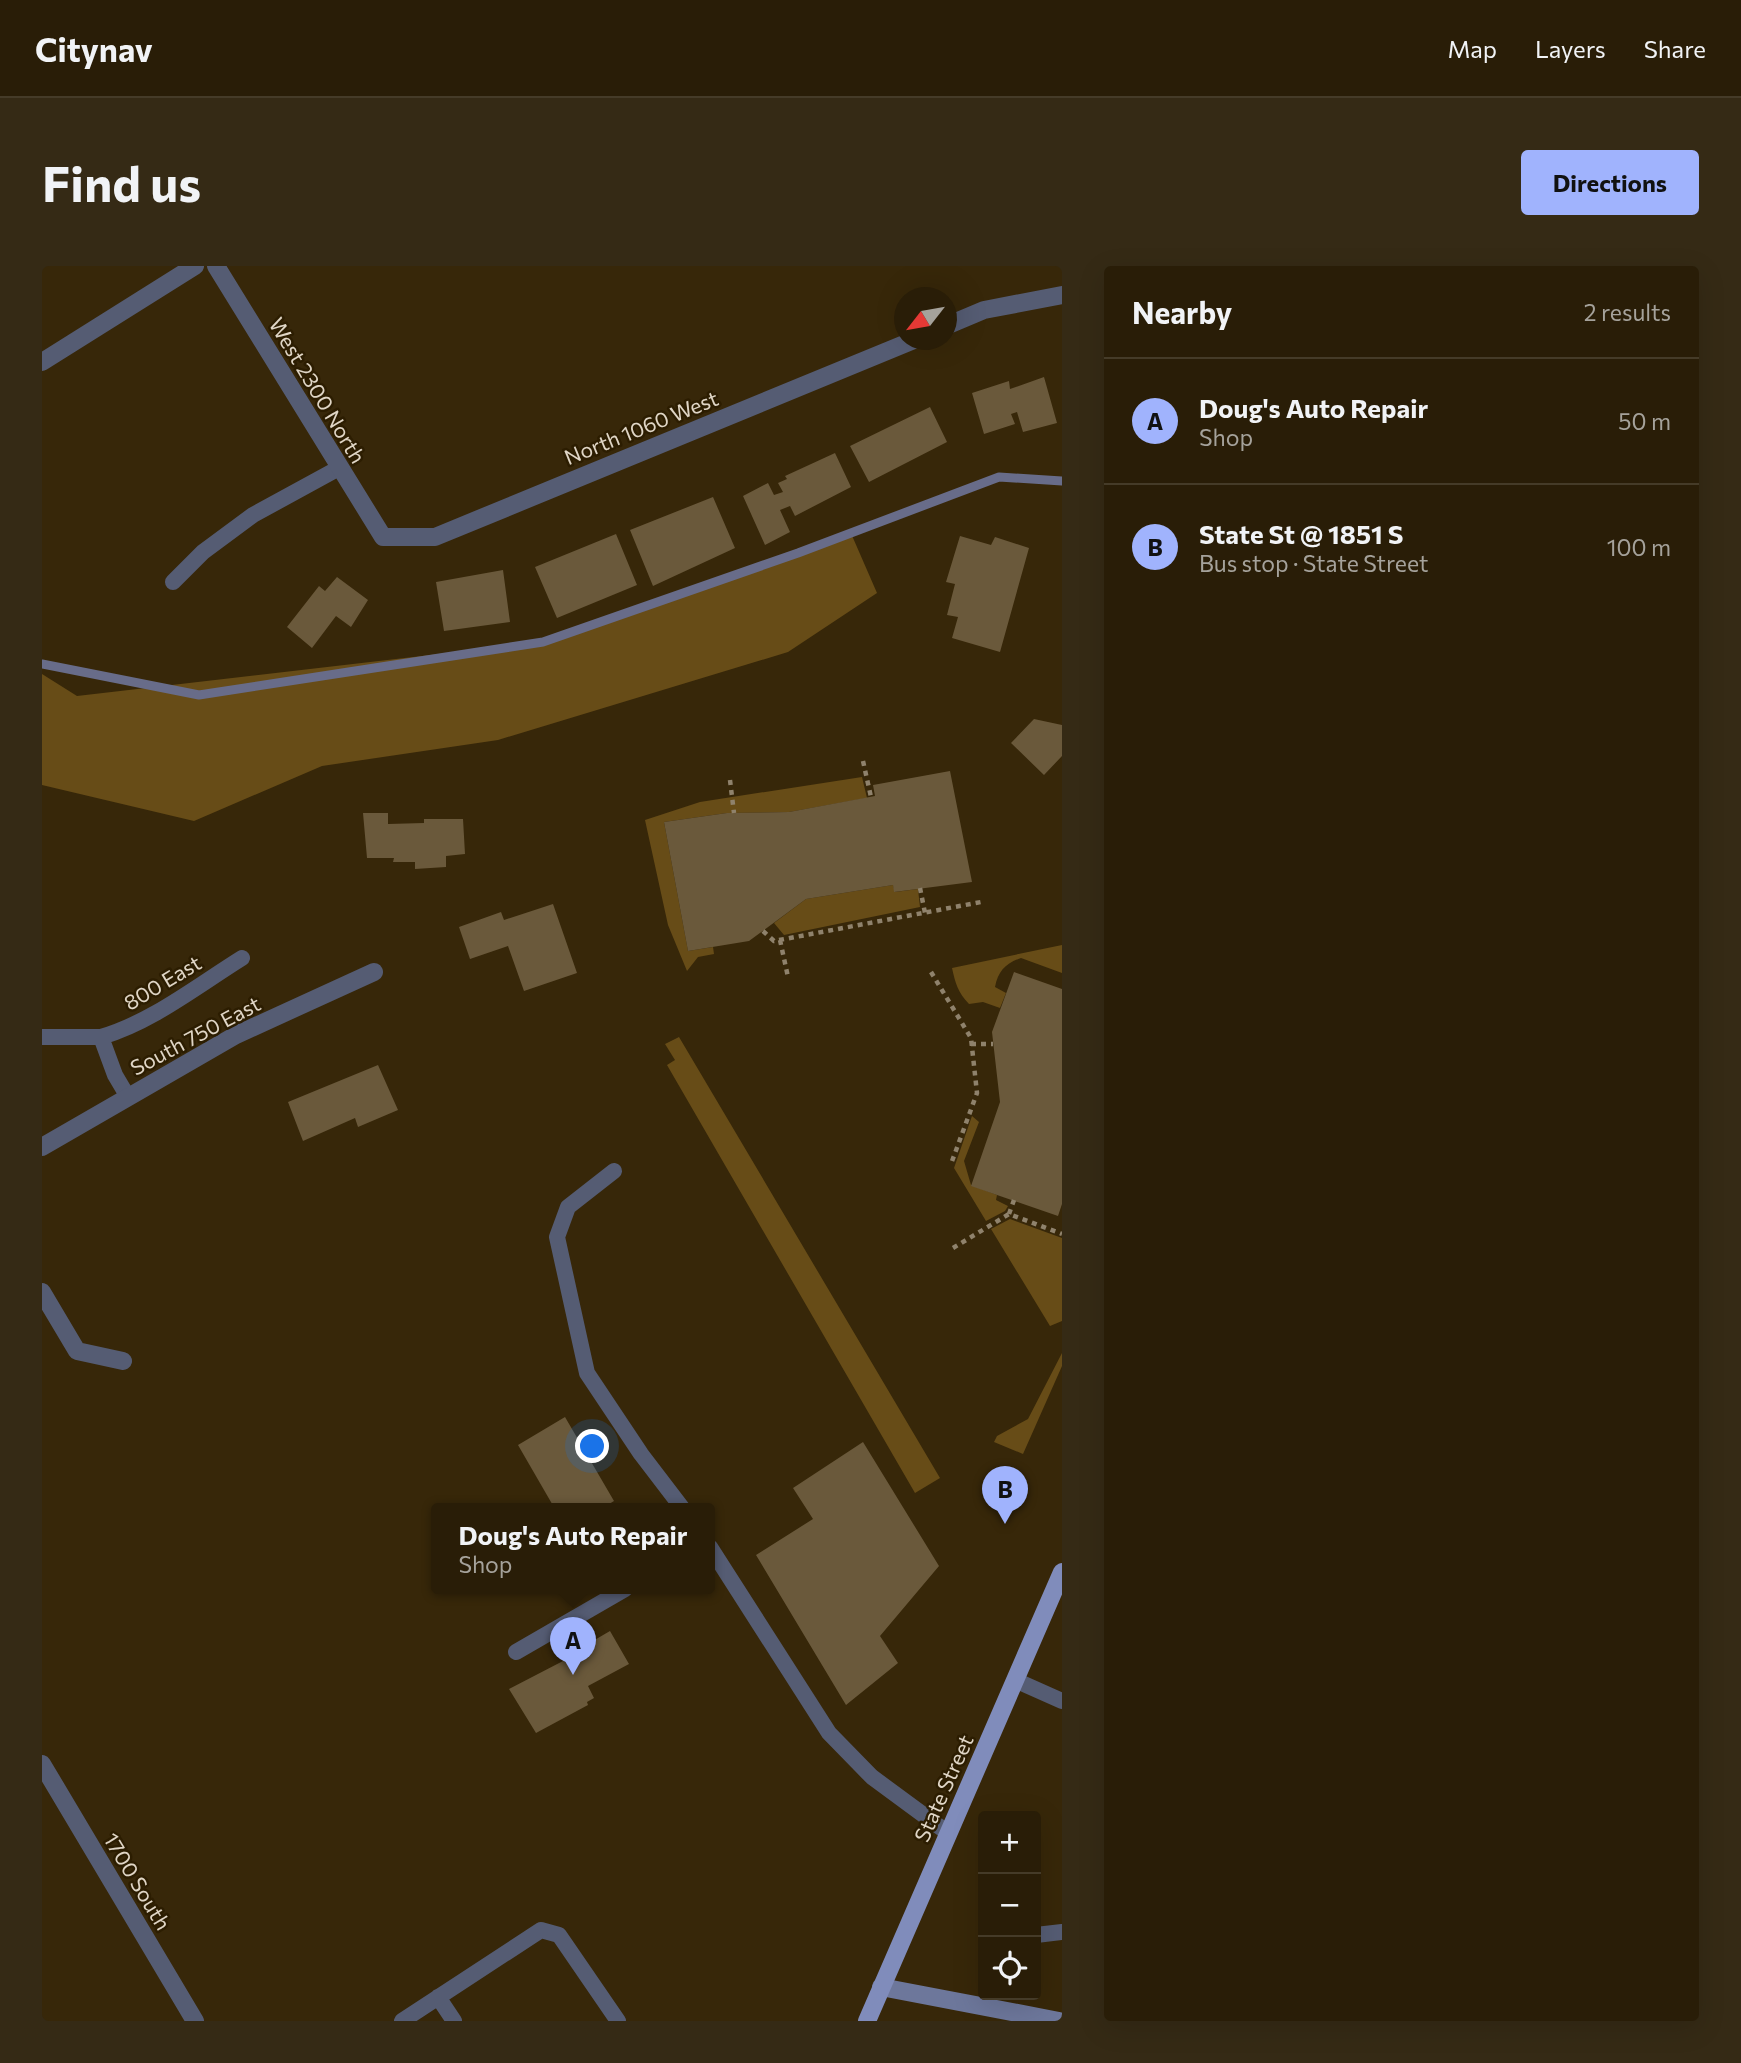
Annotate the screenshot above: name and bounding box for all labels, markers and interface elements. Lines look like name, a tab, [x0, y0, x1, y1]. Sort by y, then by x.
text: Citynav	[35, 28, 153, 69]
text: Map	[1448, 34, 1497, 63]
text: Layers	[1535, 34, 1606, 63]
text: Share	[1644, 34, 1706, 63]
button: Directions	[1521, 150, 1699, 215]
text: Find us	[42, 152, 201, 212]
north arrow	[894, 287, 957, 350]
text: Nearby	[1132, 293, 1232, 330]
text: 2 results	[1584, 298, 1671, 326]
street label: West 2300 North	[265, 313, 371, 467]
street label: North 1060 West	[560, 385, 722, 469]
text: Doug's Auto Repair	[1199, 392, 1428, 423]
text: A	[1147, 407, 1163, 435]
text: 50 m	[1618, 407, 1671, 435]
text: Shop	[1199, 423, 1253, 451]
text: State St @ 1851 S	[1199, 518, 1403, 549]
text: B	[1147, 533, 1163, 561]
text: 100 m	[1607, 533, 1671, 561]
text: Bus stop · State Street	[1199, 549, 1428, 577]
street label: 800 East	[119, 949, 205, 1015]
street label: South 750 East	[126, 990, 264, 1080]
your location	[575, 1429, 609, 1463]
pin: B	[982, 1466, 1028, 1524]
popup	[431, 1503, 715, 1594]
text: Doug's Auto Repair	[458, 1519, 688, 1550]
text: Shop	[458, 1550, 512, 1578]
pin: A	[550, 1617, 596, 1675]
street label: State Street	[908, 1731, 978, 1845]
map controls	[978, 1811, 1041, 2000]
button: +	[978, 1811, 1041, 1874]
street label: 1700 South	[99, 1828, 177, 1934]
button: −	[978, 1874, 1041, 1937]
button: locate	[978, 1937, 1041, 2000]

